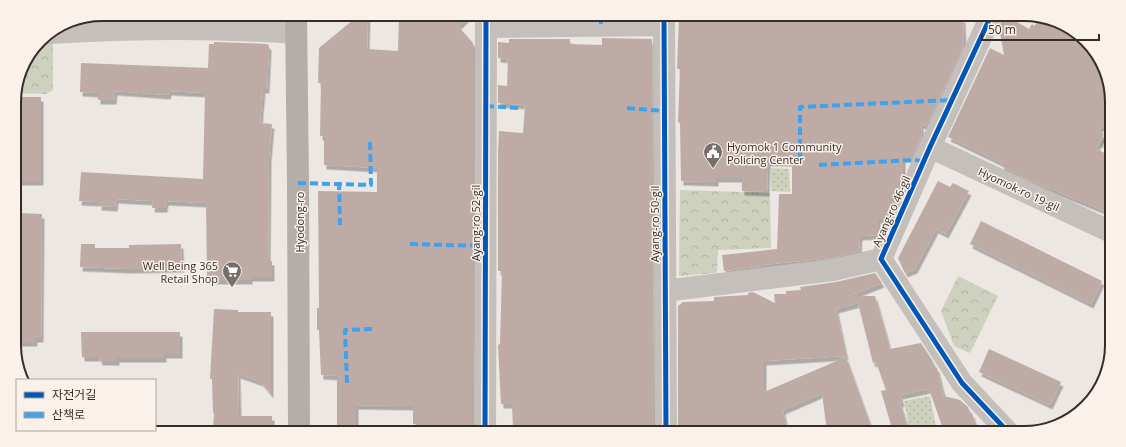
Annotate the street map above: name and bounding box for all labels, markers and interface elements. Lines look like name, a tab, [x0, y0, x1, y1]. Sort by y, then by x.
scale bar	[982, 16, 1099, 42]
text: 50 m	[988, 21, 1016, 38]
place label: Hyomok 1 Community Policing Center	[727, 139, 842, 167]
public building icon: Hyomok 1 Community Policing Center	[702, 141, 724, 169]
street label: Hyomok-ro 19-gil	[976, 164, 1062, 214]
street label: Ayang-ro 46-gil	[869, 173, 913, 249]
street label: Ayang-ro 52-gil	[468, 185, 483, 261]
street label: Ayang-ro 50-gil	[647, 186, 662, 262]
street label: Hyodong-ro	[292, 191, 307, 252]
place label: Well Being 365 Retail Shop	[143, 258, 218, 286]
supermarket icon: Well Being 365 Retail Shop	[221, 260, 243, 288]
legend	[16, 379, 156, 431]
text: 자전거길	[52, 386, 96, 403]
text: 산책로	[52, 406, 85, 423]

